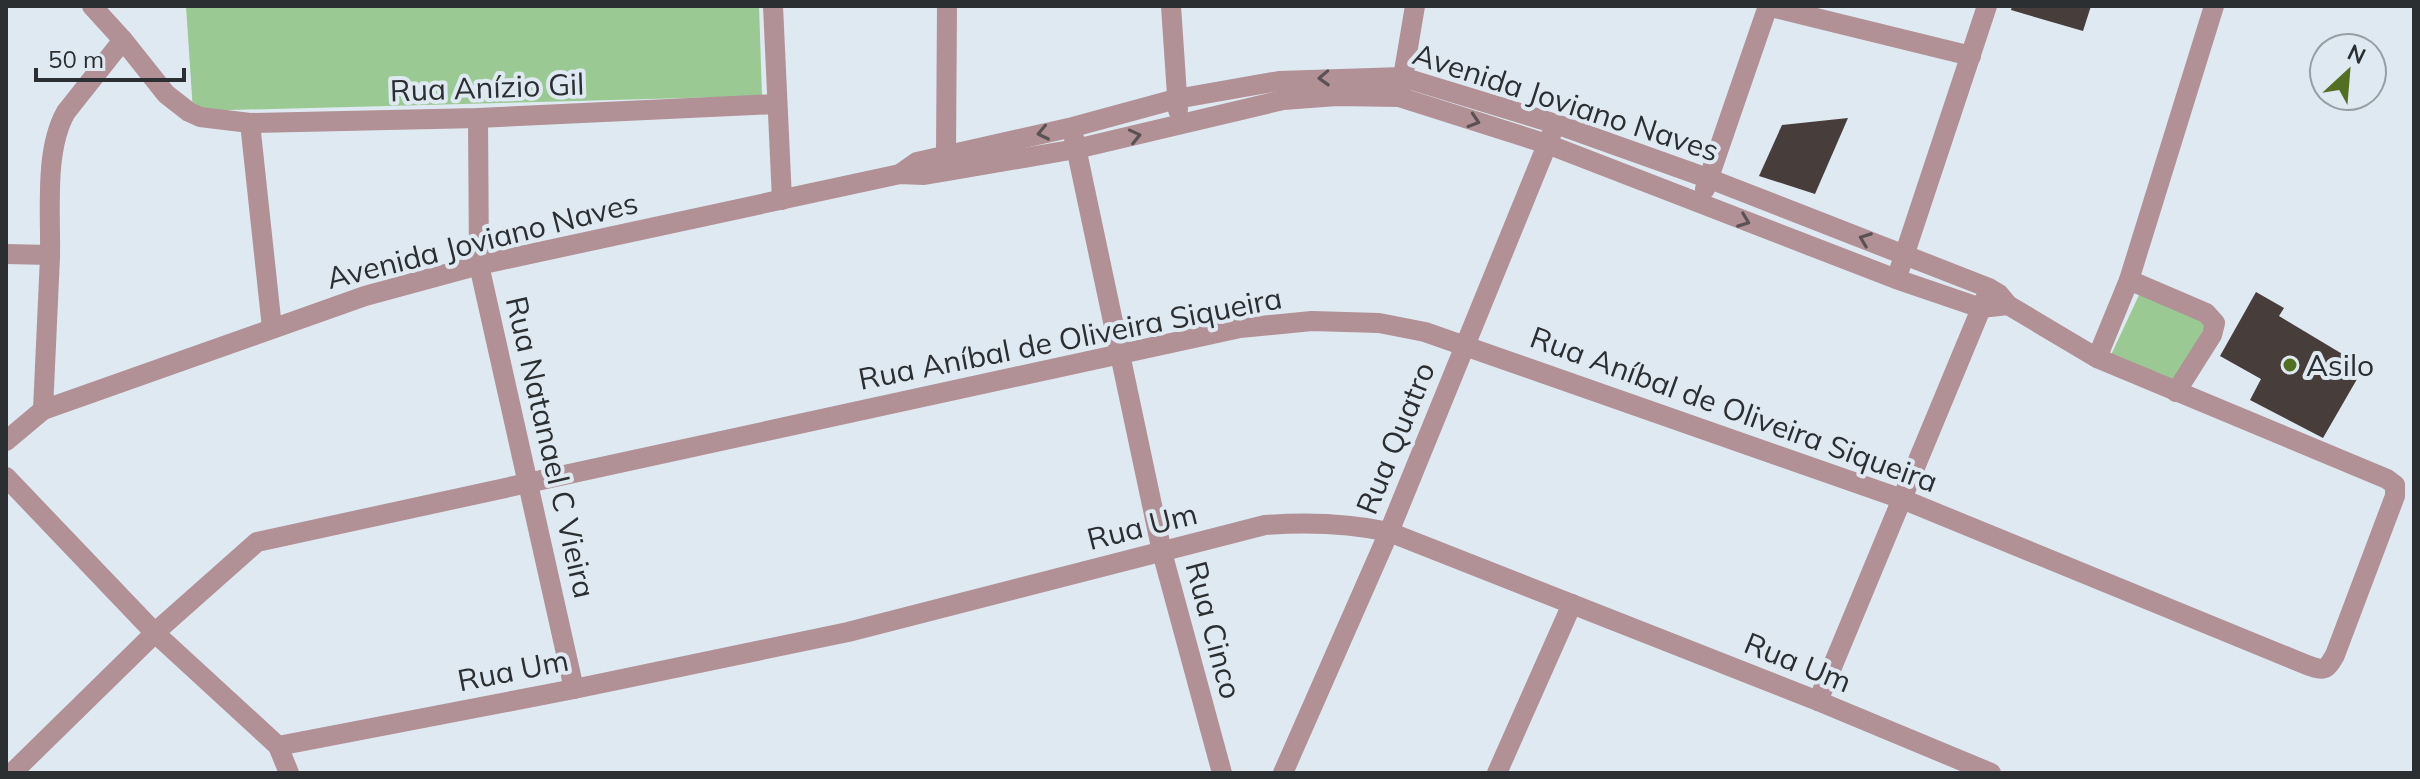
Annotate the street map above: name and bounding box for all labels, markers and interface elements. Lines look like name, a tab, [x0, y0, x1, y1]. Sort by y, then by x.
scale bar	[36, 32, 184, 82]
north arrow	[2308, 32, 2388, 112]
street label: Avenida Joviano Naves	[1408, 35, 1724, 169]
text: N	[2343, 38, 2370, 70]
text: 50 m	[48, 44, 104, 74]
street label: Rua Anízio Gil	[389, 65, 585, 109]
one-way arrow	[1318, 70, 1330, 87]
one-way arrow	[1466, 112, 1480, 128]
one-way arrow	[1036, 124, 1050, 141]
one-way arrow	[1128, 128, 1141, 145]
street label: Avenida Joviano Naves	[322, 183, 642, 297]
one-way arrow	[1736, 211, 1750, 228]
one-way arrow	[1859, 232, 1873, 249]
street label: Rua Aníbal de Oliveira Siqueira	[855, 278, 1285, 398]
street label: Rua Natanael C Vieira	[498, 293, 604, 601]
street label: Rua Aníbal de Oliveira Siqueira	[1525, 318, 1943, 500]
place label: Asilo	[2306, 346, 2374, 384]
street label: Rua Quatro	[1347, 356, 1443, 520]
marker: Asilo	[2281, 356, 2299, 374]
street label: Rua Um	[1083, 494, 1201, 558]
street label: Rua Cinco	[1177, 557, 1251, 703]
street label: Rua Um	[1739, 623, 1857, 701]
street label: Rua Um	[454, 641, 572, 699]

